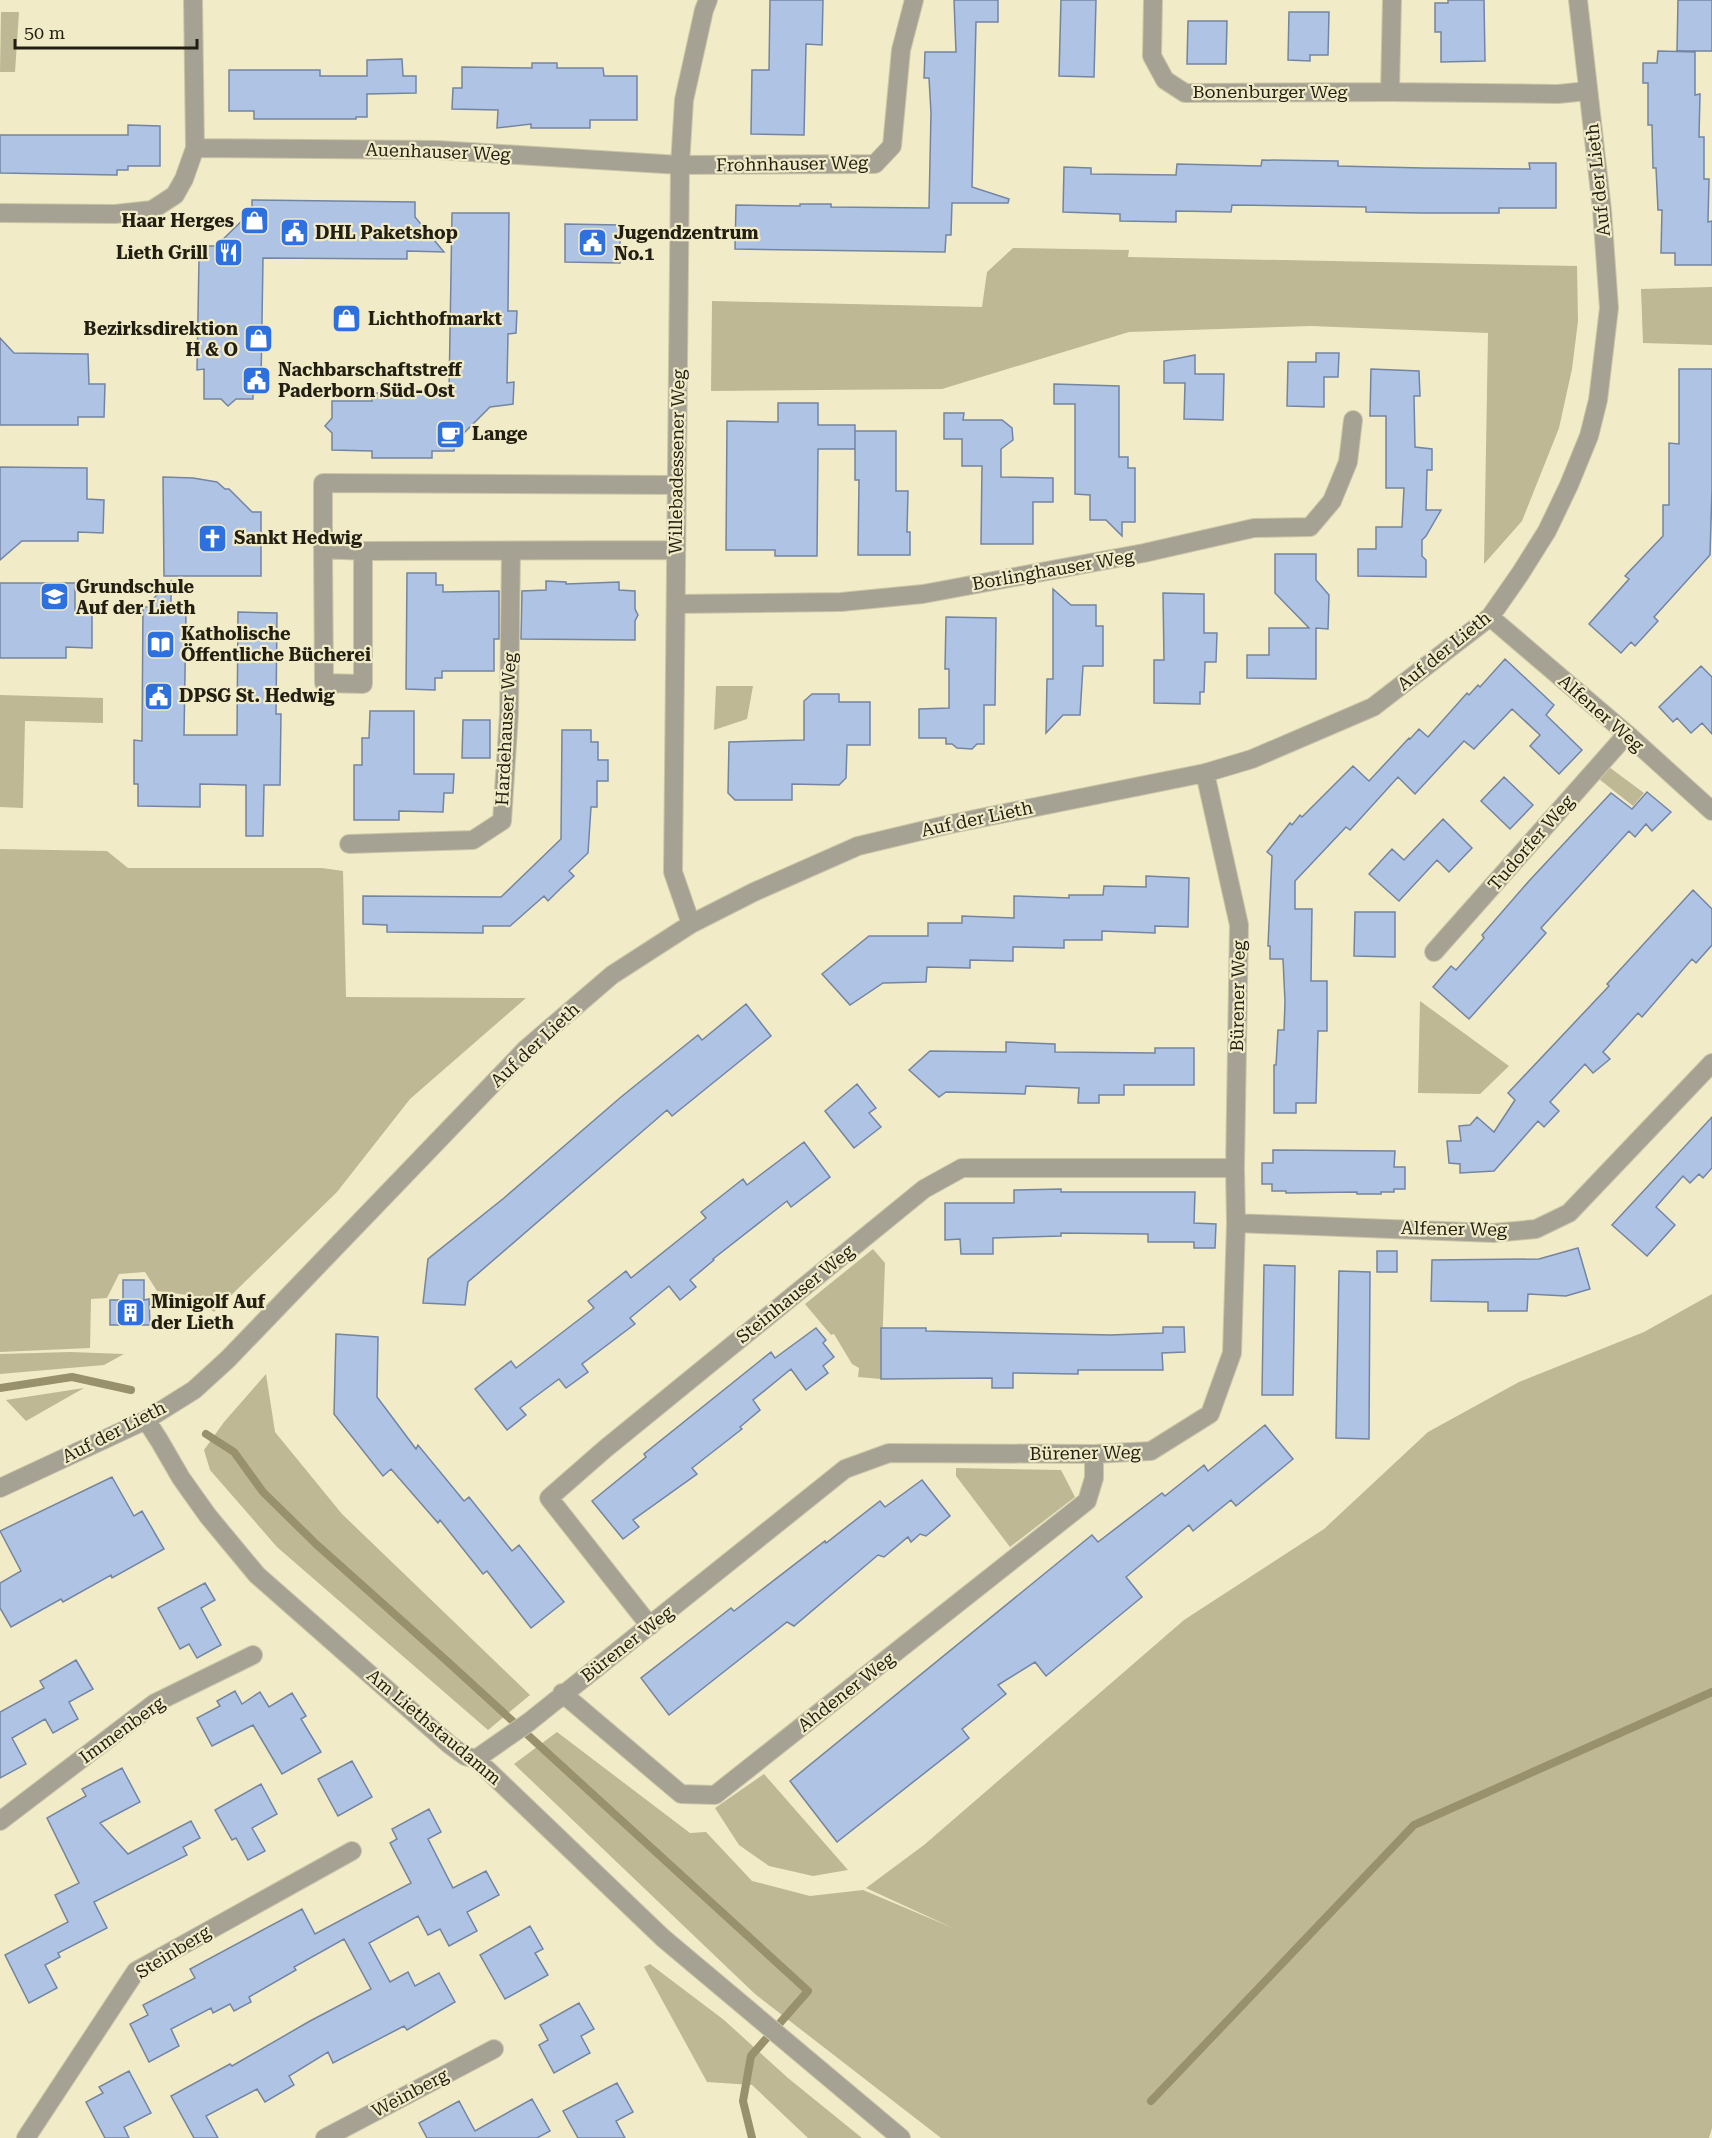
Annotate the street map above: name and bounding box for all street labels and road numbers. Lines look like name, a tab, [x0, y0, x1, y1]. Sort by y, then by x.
street label: Bonenburger Weg	[1192, 81, 1348, 102]
street label: Auf der Lieth	[1581, 122, 1614, 238]
street label: Auenhauser Weg	[365, 138, 512, 165]
street label: Frohnhauser Weg	[716, 152, 869, 175]
street label: Willebadessener Weg	[664, 369, 689, 555]
street label: Borlinghauser Weg	[970, 545, 1136, 594]
street label: Auf der Lieth	[1393, 606, 1495, 695]
street label: Hardehauser Weg	[491, 651, 520, 806]
street label: Alfener Weg	[1554, 670, 1649, 756]
street label: Tudorfer Weg	[1484, 790, 1578, 895]
street label: Auf der Lieth	[919, 796, 1035, 841]
street label: Bürener Weg	[1226, 939, 1249, 1052]
street label: Auf der Lieth	[486, 998, 584, 1091]
street label: Alfener Weg	[1401, 1217, 1508, 1240]
street label: Steinhauser Weg	[732, 1239, 858, 1347]
street label: Auf der Lieth	[58, 1396, 169, 1467]
street label: Bürener Weg	[1029, 1441, 1142, 1464]
street label: Bürener Weg	[576, 1601, 678, 1686]
street label: Ahdener Weg	[793, 1647, 899, 1736]
street label: Am Liethstaudamm	[363, 1664, 506, 1789]
street label: Immenberg	[75, 1691, 169, 1767]
street label: Steinberg	[132, 1920, 214, 1983]
street label: Weinberg	[368, 2063, 452, 2121]

